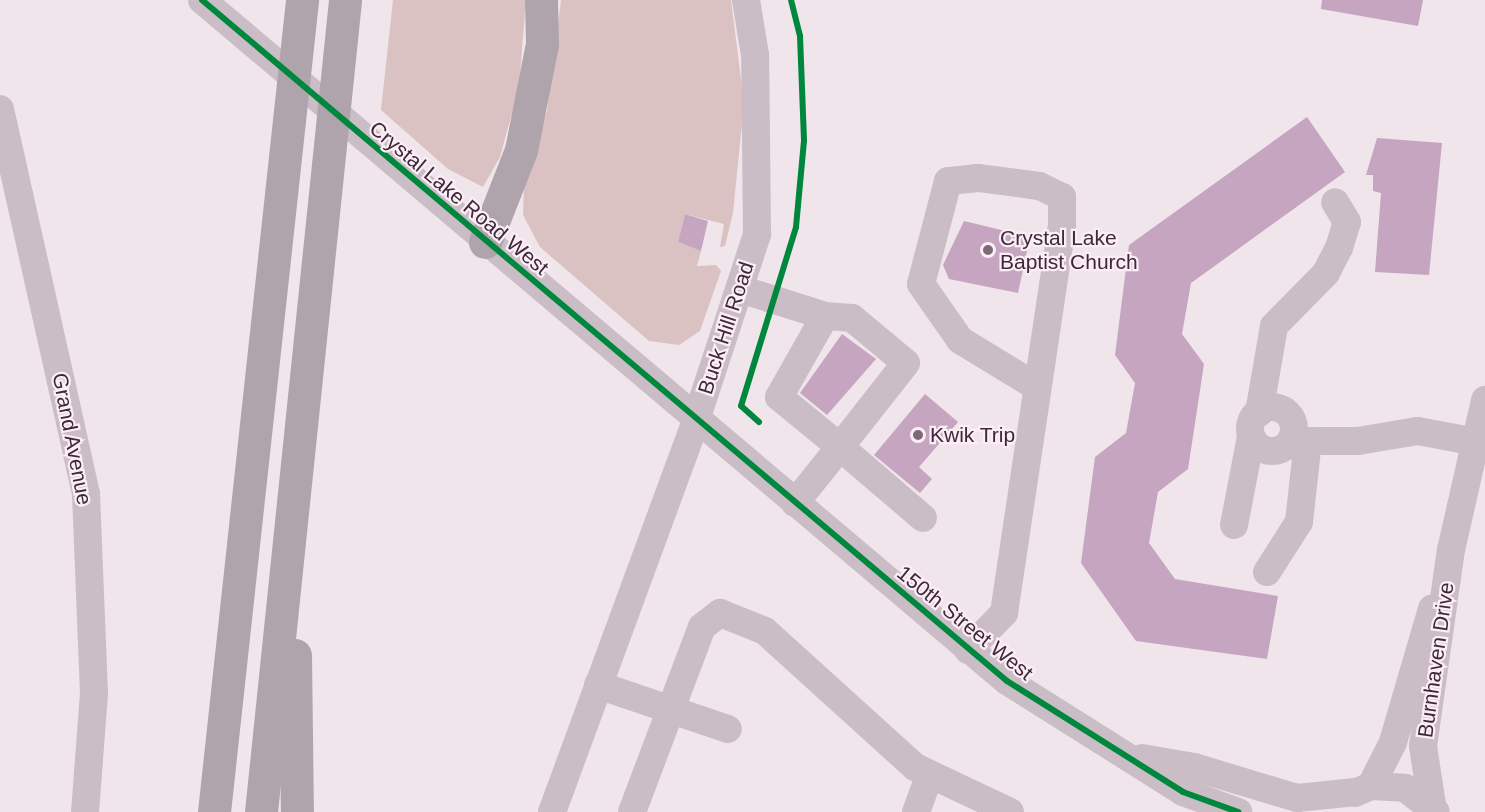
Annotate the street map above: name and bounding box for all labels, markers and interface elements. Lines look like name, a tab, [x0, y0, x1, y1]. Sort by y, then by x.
street label: Crystal Lake Road West	[364, 116, 554, 280]
place label: Crystal Lake Baptist Church	[1000, 225, 1138, 275]
marker: Crystal Lake Baptist Church	[981, 243, 995, 257]
street label: Buck Hill Road	[693, 259, 759, 397]
street label: Grand Avenue	[47, 370, 97, 508]
place label: Kwik Trip	[930, 422, 1016, 448]
marker: Kwik Trip	[911, 428, 925, 442]
street label: 150th Street West	[892, 560, 1038, 686]
street label: Burnhaven Drive	[1413, 581, 1459, 739]

